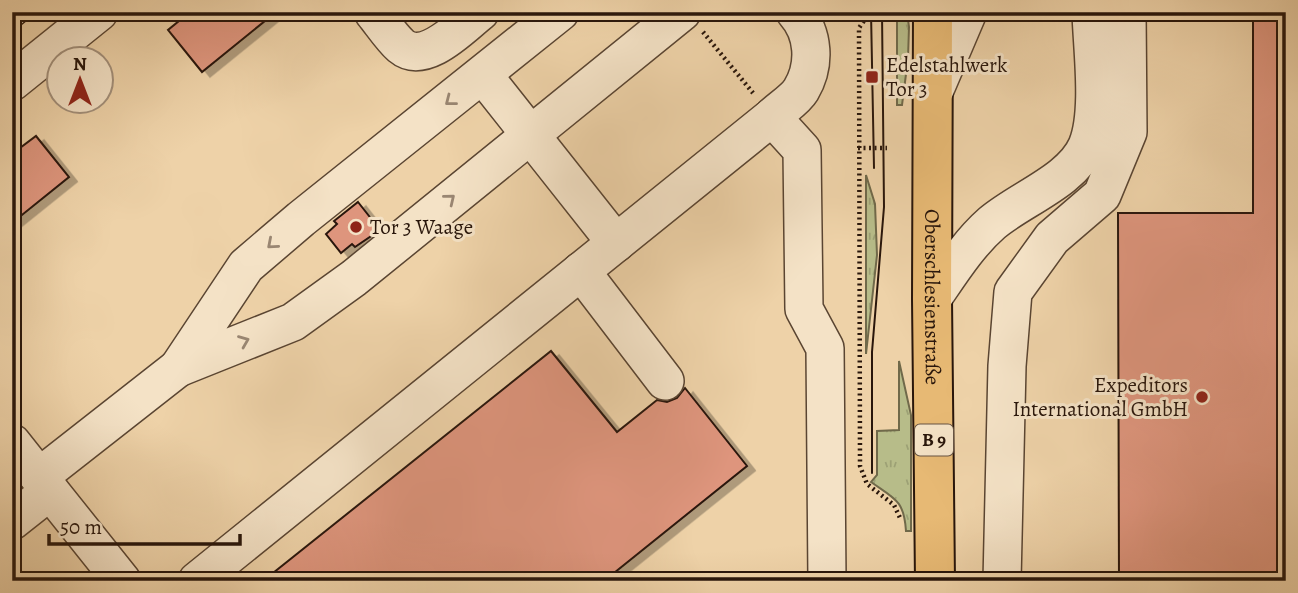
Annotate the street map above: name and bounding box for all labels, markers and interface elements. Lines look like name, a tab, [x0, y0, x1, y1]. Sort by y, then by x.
north arrow	[46, 46, 116, 116]
text: N	[73, 51, 87, 77]
place label: Edelstahlwerk Tor 3	[886, 51, 1008, 103]
marker: Edelstahlwerk Tor 3	[864, 69, 880, 85]
one-way arrow	[445, 93, 458, 105]
one-way arrow	[442, 195, 455, 207]
street label: Oberschlesienstraße	[918, 209, 947, 385]
place label: Tor 3 Waage	[370, 213, 473, 241]
marker: Tor 3 Waage	[348, 219, 364, 235]
one-way arrow	[268, 236, 281, 248]
one-way arrow	[238, 336, 250, 350]
place label: Expeditors International GmbH	[1012, 371, 1188, 423]
marker: Expeditors International GmbH	[1194, 389, 1210, 405]
road number: B 9	[915, 424, 953, 456]
scale bar	[49, 502, 240, 546]
text: 50 m	[60, 513, 102, 541]

